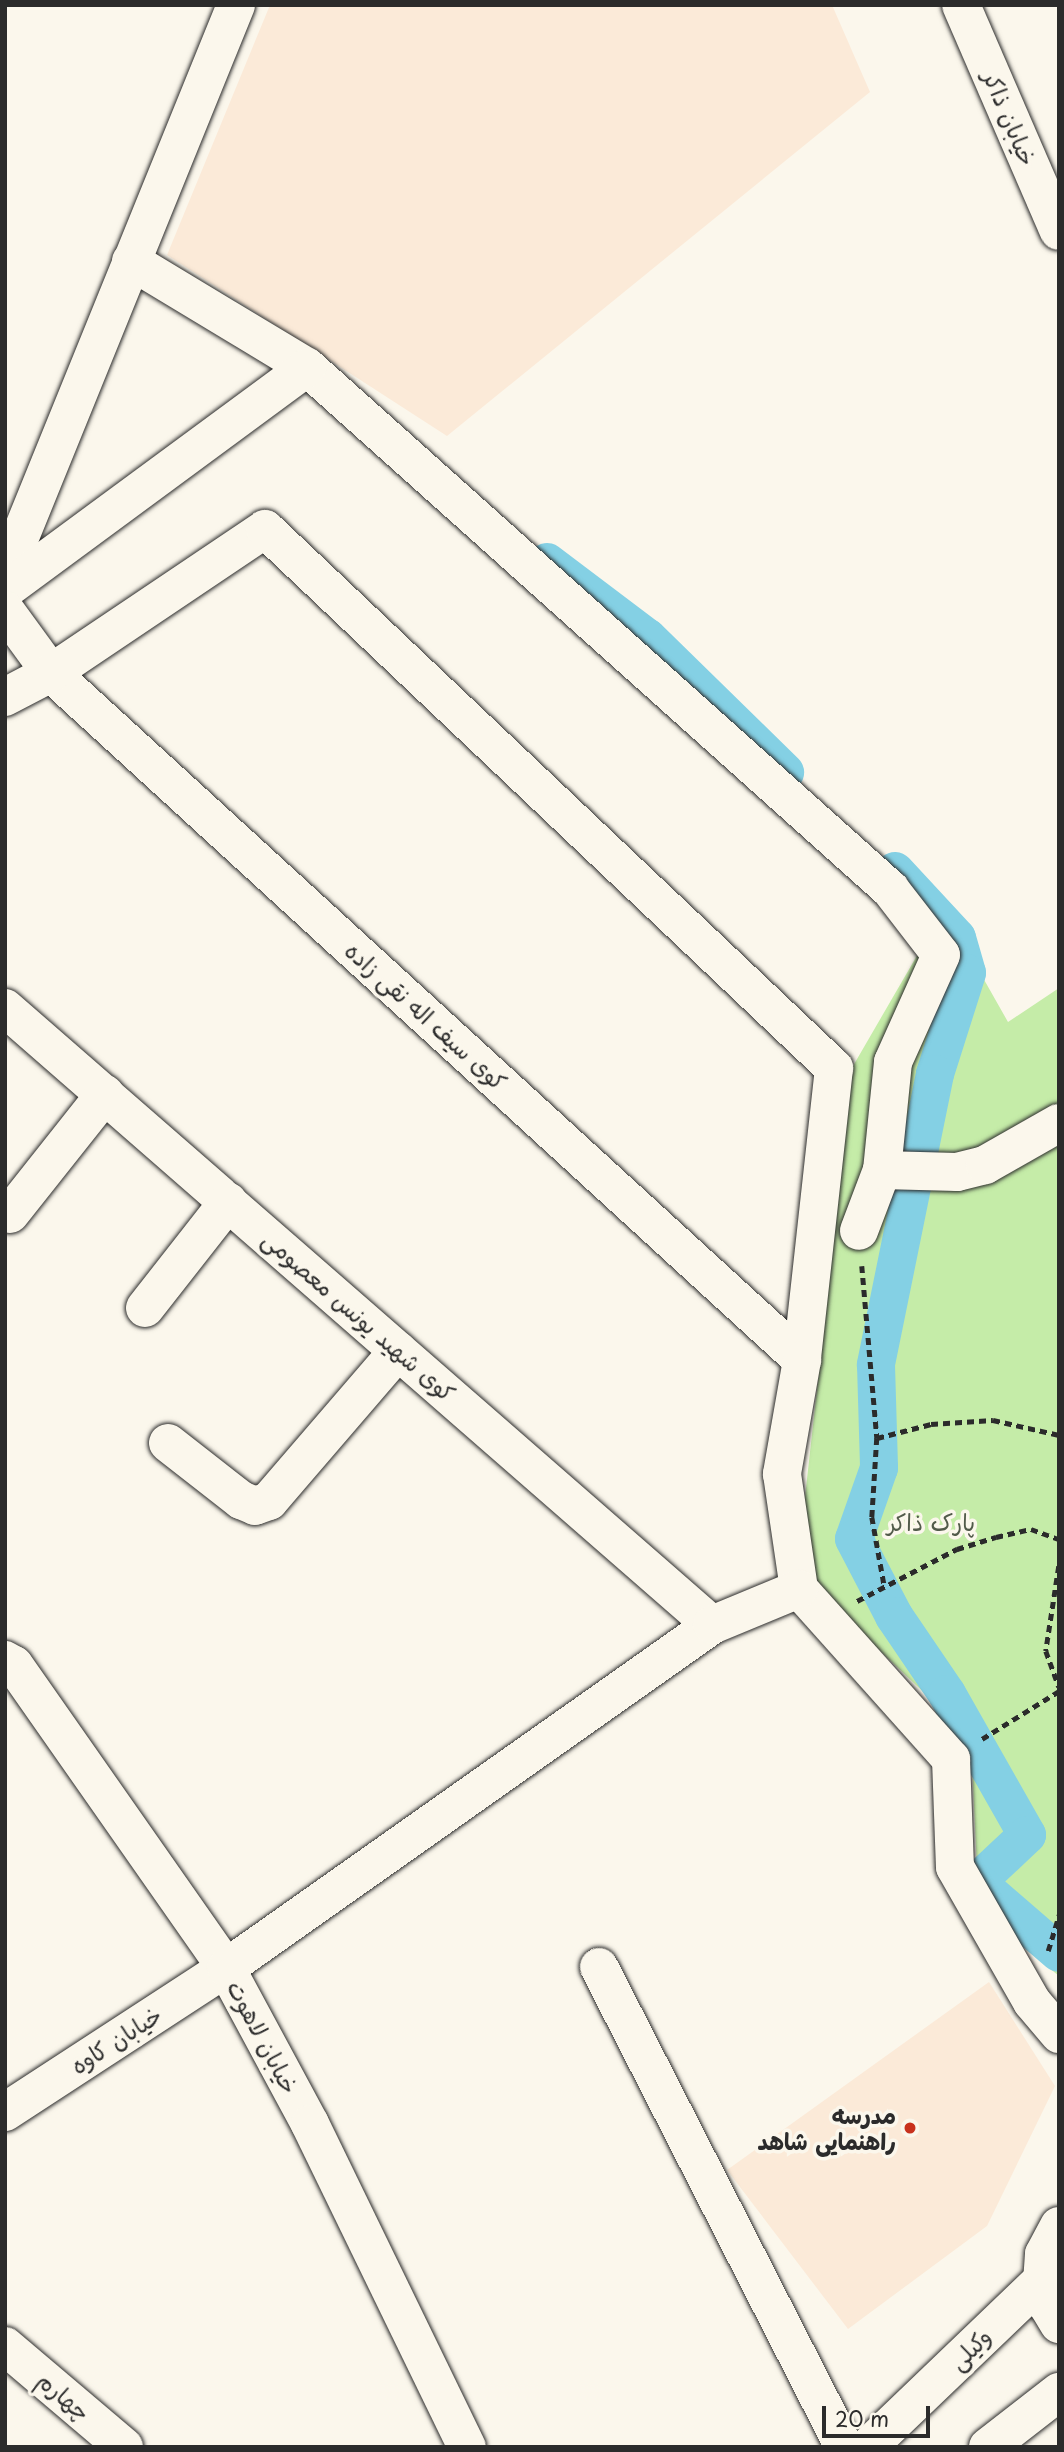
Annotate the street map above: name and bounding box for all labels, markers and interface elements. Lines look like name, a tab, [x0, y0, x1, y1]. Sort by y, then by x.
street label: خیابان ذاکر	[978, 66, 1042, 170]
street label: کوی سیف اله نقی زاده	[340, 936, 512, 1096]
street label: کوی شهید یونس معصومی	[257, 1225, 461, 1407]
park label: پارک ذاکر	[887, 1508, 975, 1536]
street label: خیابان لاهوت	[222, 1976, 304, 2098]
street label: خیابان کاوه	[65, 2000, 167, 2080]
place label: مدرسه راهنمایی شاهد	[757, 2101, 896, 2155]
marker: مدرسه راهنمایی شاهد	[902, 2120, 918, 2136]
street label: وکیلی	[943, 2323, 997, 2375]
street label: چهارم	[32, 2366, 96, 2426]
scale bar	[826, 2392, 934, 2436]
text: 20 m	[835, 2402, 889, 2434]

